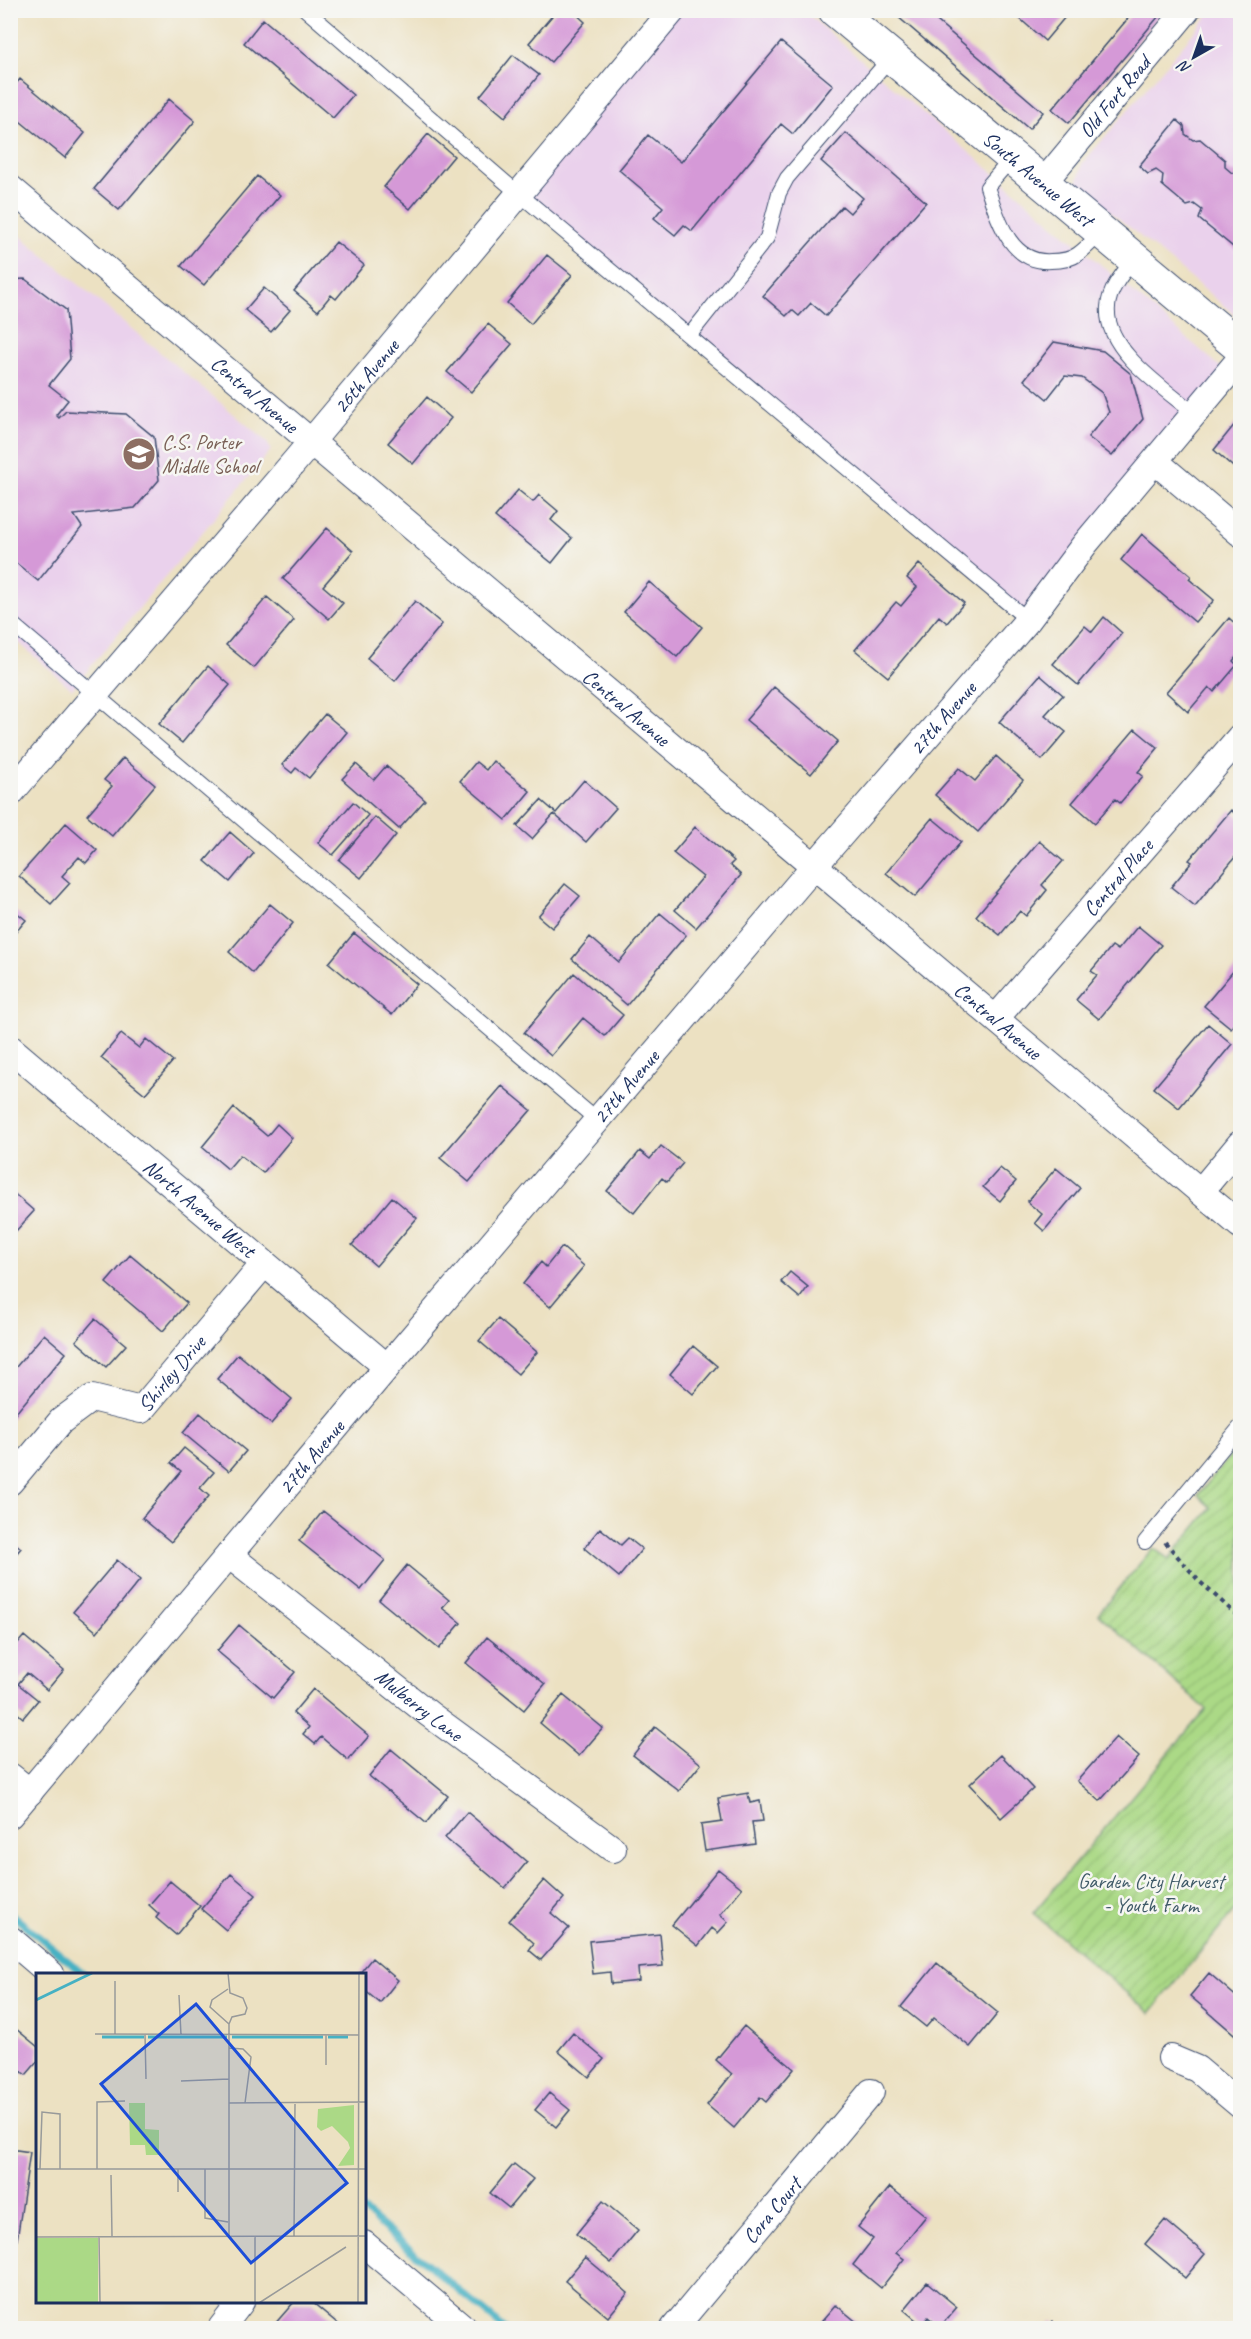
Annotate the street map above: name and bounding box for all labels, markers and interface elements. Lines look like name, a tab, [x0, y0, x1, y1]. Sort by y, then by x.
north arrow	[1164, 27, 1224, 87]
street label: Old Fort Road	[1073, 48, 1159, 143]
text: N	[1172, 55, 1195, 79]
street label: South Avenue West	[977, 125, 1101, 234]
street label: 26th Avenue	[328, 333, 405, 419]
street label: Central Avenue	[206, 350, 305, 439]
place label: C.S. Porter Middle School	[162, 429, 262, 479]
school or university icon: C.S. Porter Middle School	[121, 436, 157, 472]
street label: Central Avenue	[577, 663, 676, 752]
street label: 27th Avenue	[904, 675, 983, 760]
street label: Central Place	[1077, 832, 1160, 922]
street label: Central Avenue	[949, 977, 1048, 1066]
street label: 27th Avenue	[587, 1043, 666, 1129]
street label: North Avenue West	[138, 1153, 262, 1264]
street label: Shirley Drive	[132, 1329, 213, 1417]
street label: 27th Avenue	[273, 1414, 351, 1499]
street label: Mulberry Lane	[370, 1663, 469, 1748]
park label: Garden City Harvest - Youth Farm	[1078, 1868, 1227, 1918]
inset map	[36, 1973, 366, 2303]
street label: Cora Court	[737, 2170, 809, 2249]

